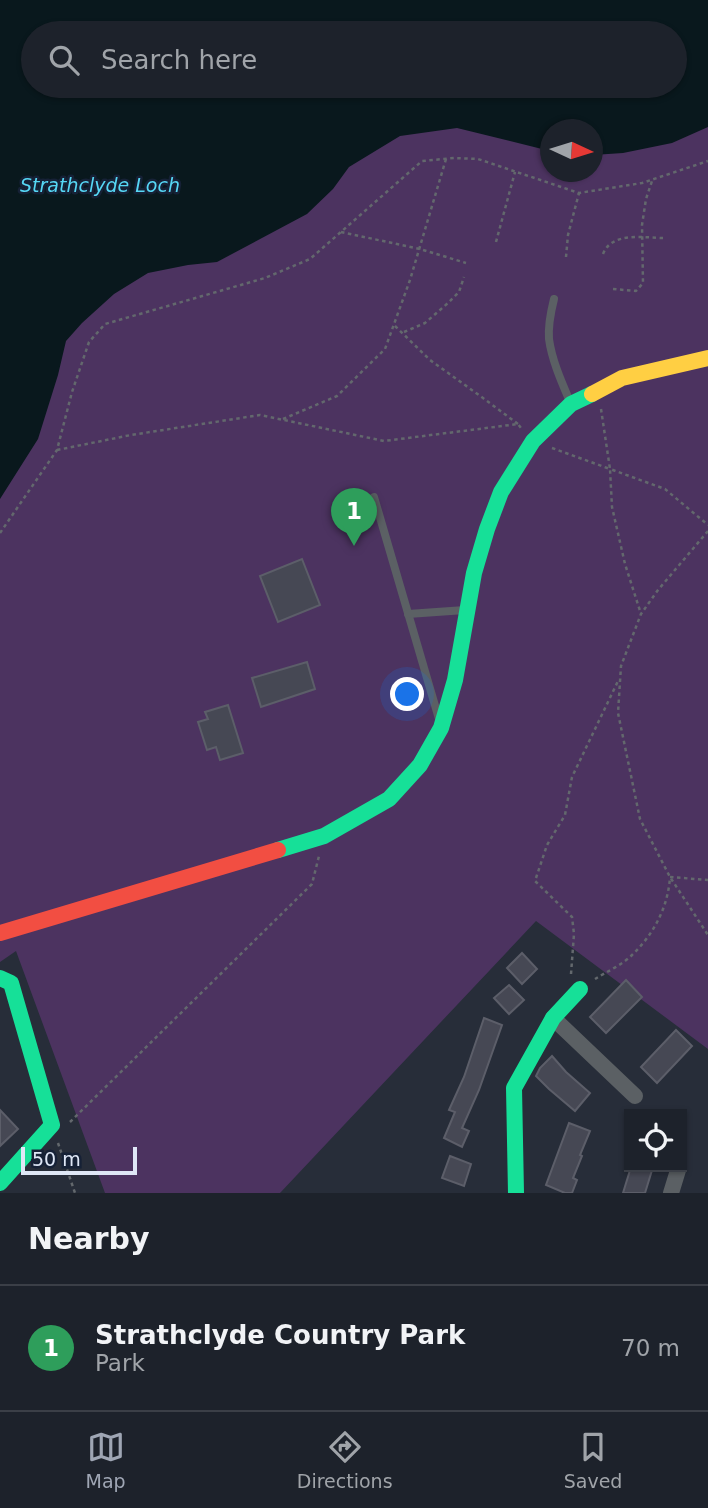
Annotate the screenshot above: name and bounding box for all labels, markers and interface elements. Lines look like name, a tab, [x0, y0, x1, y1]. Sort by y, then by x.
search box	[21, 21, 687, 98]
icon: search	[45, 41, 83, 79]
text: Search here	[101, 45, 257, 75]
north arrow	[540, 119, 603, 182]
water label: Strathclyde Loch	[20, 174, 180, 196]
pin: 1	[331, 488, 377, 546]
your location	[390, 677, 424, 711]
map controls	[624, 1109, 687, 1172]
button: locate	[624, 1109, 687, 1172]
scale bar	[21, 1144, 136, 1176]
text: 50 m	[32, 1148, 81, 1170]
text: Nearby	[28, 1221, 150, 1256]
text: Strathclyde Country Park	[95, 1320, 465, 1350]
text: 1	[43, 1335, 59, 1361]
text: 70 m	[621, 1335, 680, 1361]
text: Park	[95, 1350, 145, 1376]
tab: Map	[86, 1428, 126, 1492]
tab: Directions	[297, 1428, 393, 1492]
tab: Saved	[564, 1428, 622, 1492]

